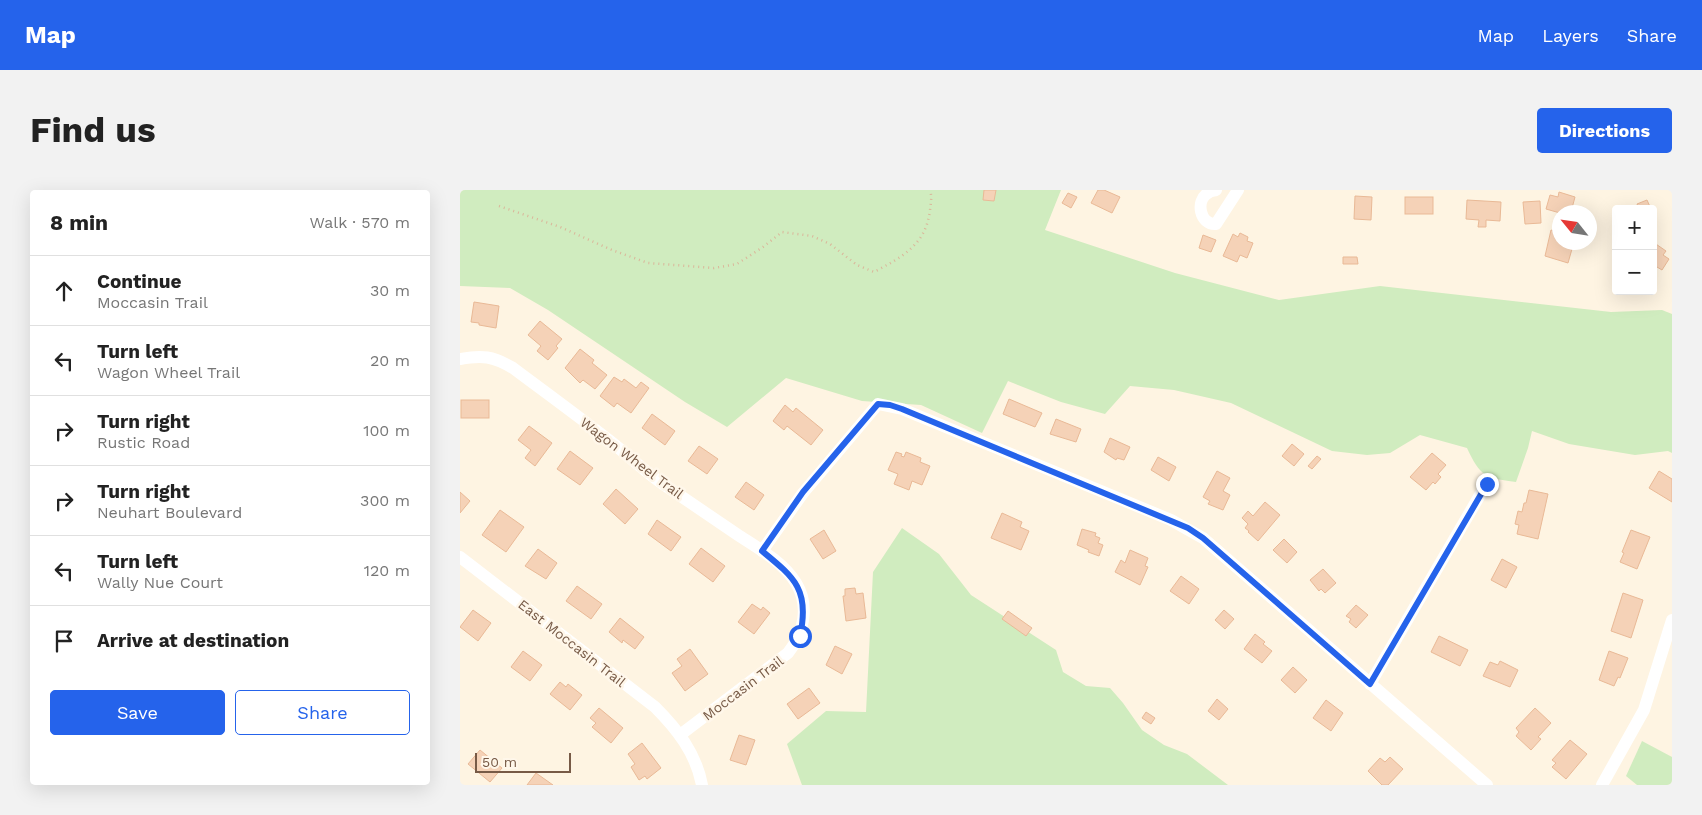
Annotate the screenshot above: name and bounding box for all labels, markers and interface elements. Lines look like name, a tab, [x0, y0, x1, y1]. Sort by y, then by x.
text: Map	[25, 21, 76, 49]
text: Map	[1477, 25, 1514, 46]
text: Layers	[1542, 25, 1599, 46]
text: Share	[1627, 25, 1677, 46]
button: Directions	[1537, 108, 1672, 153]
text: Find us	[30, 109, 156, 151]
north arrow	[1552, 205, 1597, 250]
map controls	[1612, 205, 1657, 295]
button: +	[1612, 205, 1657, 250]
text: 8 min	[50, 210, 108, 235]
text: Walk · 570 m	[309, 213, 410, 232]
button: −	[1612, 250, 1657, 295]
text: Continue	[97, 270, 181, 293]
icon: ahead	[50, 277, 78, 305]
text: 30 m	[370, 281, 410, 300]
text: Moccasin Trail	[97, 293, 208, 312]
text: Turn left	[97, 340, 178, 363]
icon: left	[50, 347, 78, 375]
text: 20 m	[370, 351, 410, 370]
text: Wagon Wheel Trail	[97, 363, 240, 382]
text: Turn right	[97, 410, 190, 433]
street label: Wagon Wheel Trail	[577, 414, 687, 502]
icon: right	[50, 417, 78, 445]
text: 100 m	[363, 421, 410, 440]
text: Rustic Road	[97, 433, 190, 452]
route end	[1476, 473, 1499, 496]
text: Turn right	[97, 480, 190, 503]
icon: right	[50, 487, 78, 515]
text: 300 m	[360, 491, 410, 510]
text: Neuhart Boulevard	[97, 503, 242, 522]
text: Turn left	[97, 550, 178, 573]
icon: left	[50, 557, 78, 585]
text: 120 m	[364, 561, 410, 580]
text: Wally Nue Court	[97, 573, 223, 592]
street label: East Moccasin Trail	[515, 596, 629, 690]
route start	[789, 625, 812, 648]
icon: arrive	[50, 627, 78, 655]
text: Arrive at destination	[97, 629, 289, 652]
street label: Moccasin Trail	[699, 652, 787, 724]
button: Save	[50, 690, 225, 735]
button: Share	[235, 690, 410, 735]
scale bar	[475, 750, 571, 773]
text: 50 m	[482, 754, 517, 770]

